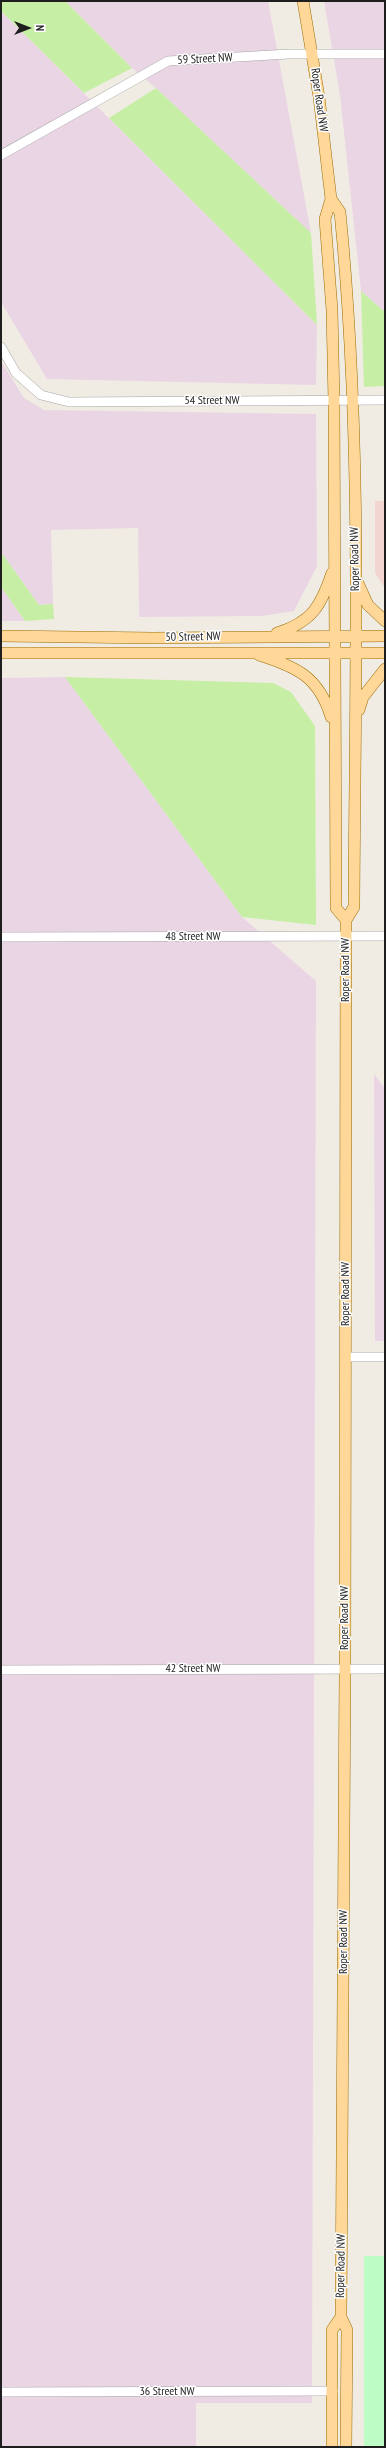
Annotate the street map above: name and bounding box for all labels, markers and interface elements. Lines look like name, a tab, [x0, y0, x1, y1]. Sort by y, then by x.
north arrow	[8, 8, 48, 48]
text: N	[33, 25, 47, 31]
street label: 59 Street NW	[177, 50, 233, 68]
street label: Roper Road NW	[307, 67, 331, 133]
street label: 54 Street NW	[184, 394, 240, 408]
street label: Roper Road NW	[347, 527, 363, 591]
street label: 50 Street NW	[165, 629, 221, 645]
street label: 48 Street NW	[165, 930, 221, 944]
street label: Roper Road NW	[339, 938, 353, 1002]
street label: Roper Road NW	[339, 1262, 353, 1326]
street label: Roper Road NW	[338, 1586, 352, 1650]
street label: 42 Street NW	[165, 1662, 221, 1676]
street label: Roper Road NW	[337, 1910, 351, 1974]
street label: Roper Road NW	[333, 2234, 349, 2298]
street label: 36 Street NW	[139, 2385, 195, 2399]

